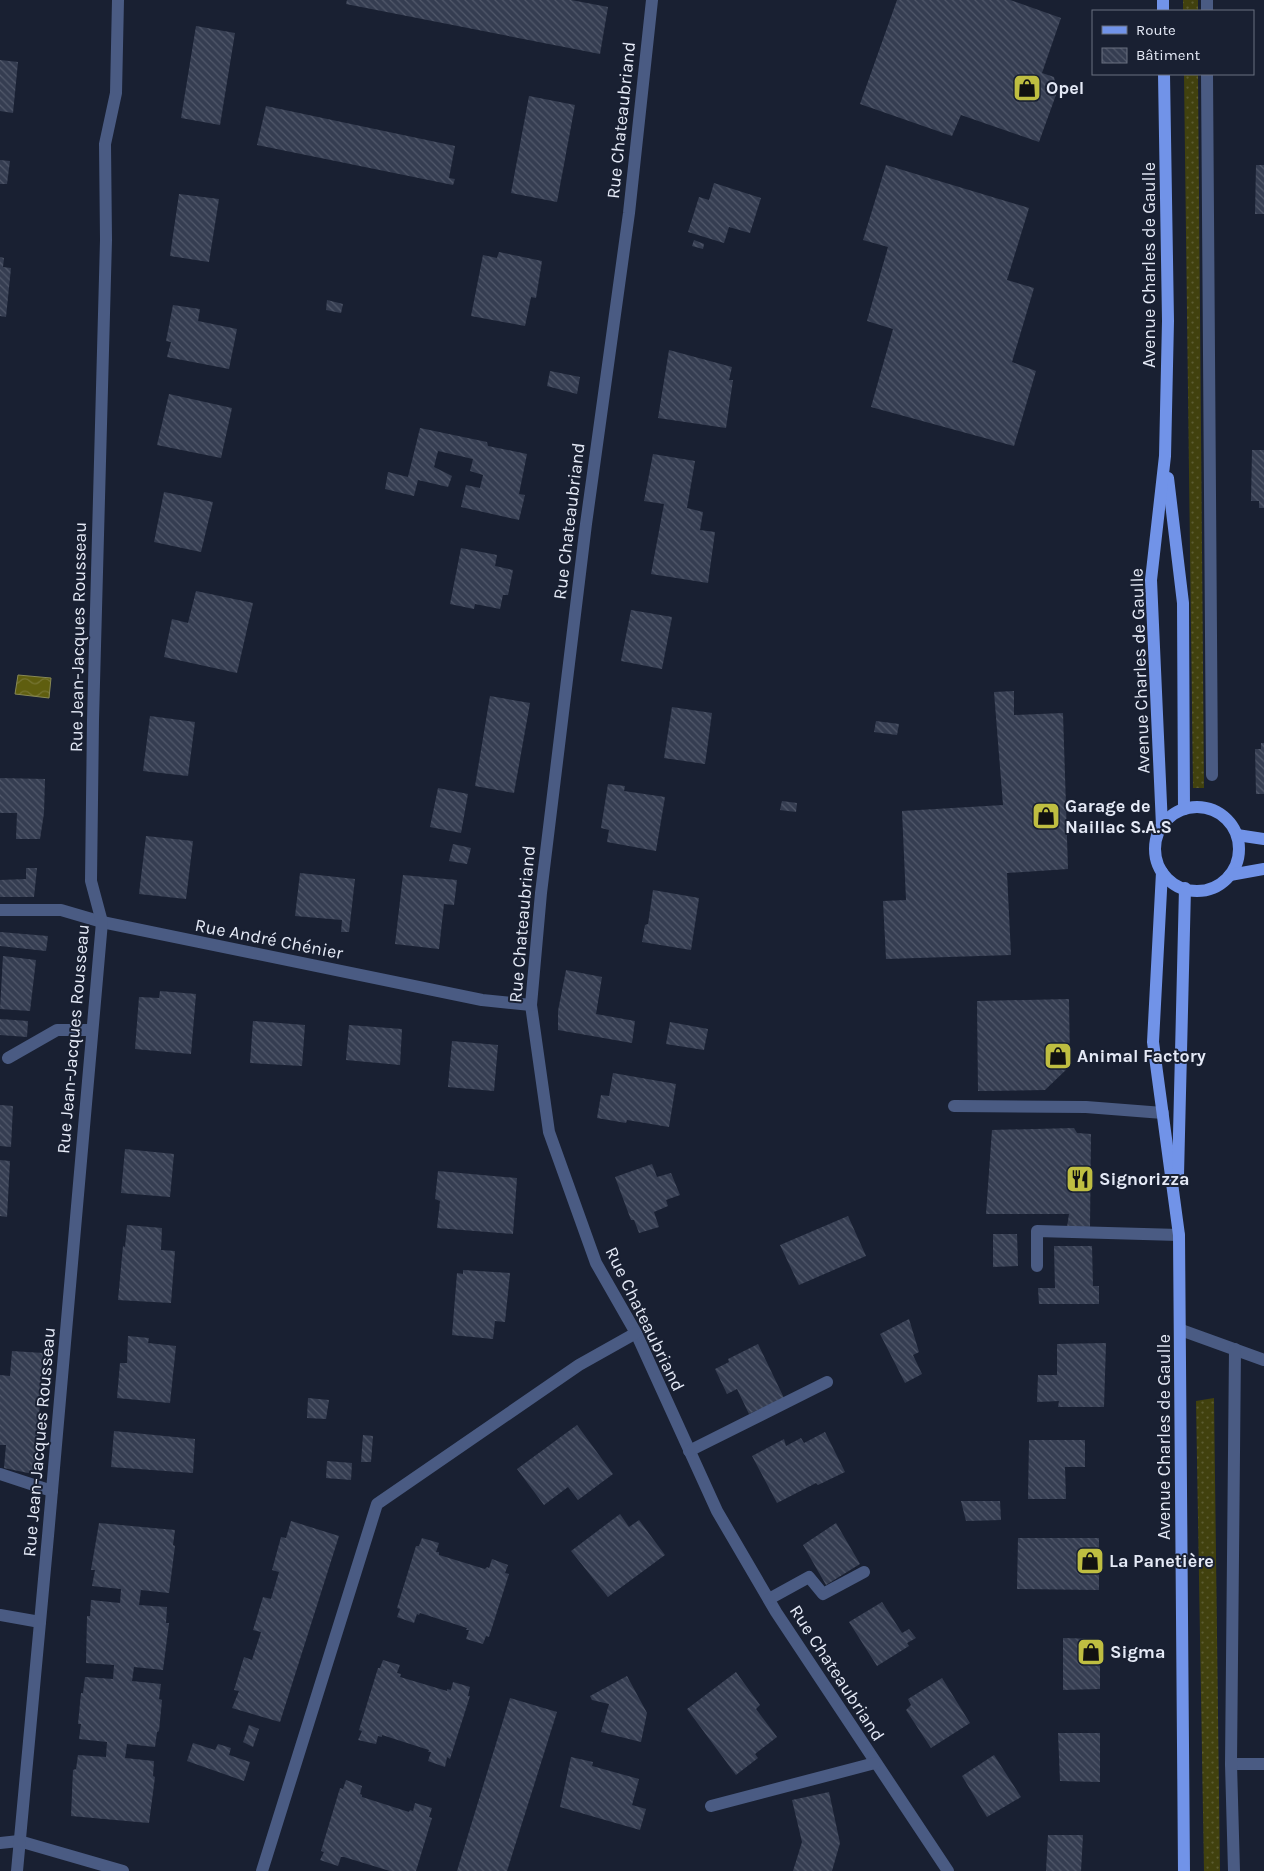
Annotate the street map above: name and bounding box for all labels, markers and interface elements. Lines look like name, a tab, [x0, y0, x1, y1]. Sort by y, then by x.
legend	[1092, 10, 1254, 75]
text: Route	[1136, 21, 1176, 39]
street label: Rue Chateaubriand	[602, 40, 640, 200]
text: Bâtiment	[1136, 46, 1200, 64]
shop icon: Opel	[1012, 73, 1042, 103]
place label: Opel	[1046, 77, 1084, 99]
street label: Avenue Charles de Gaulle	[1138, 162, 1160, 368]
street label: Rue Chateaubriand	[548, 441, 590, 601]
street label: Rue Jean-Jacques Rousseau	[65, 522, 91, 752]
street label: Avenue Charles de Gaulle	[1125, 568, 1155, 774]
place label: Garage de Naillac S.A.S	[1065, 795, 1172, 838]
shop icon: Garage de Naillac S.A.S	[1031, 801, 1061, 831]
street label: Rue Chateaubriand	[504, 844, 540, 1004]
street label: Rue André Chénier	[193, 914, 345, 964]
street label: Rue Jean-Jacques Rousseau	[52, 923, 94, 1155]
shop icon: Animal Factory	[1043, 1041, 1073, 1071]
place label: Animal Factory	[1077, 1045, 1206, 1067]
restaurant icon: Signorizza	[1065, 1164, 1095, 1194]
place label: Signorizza	[1099, 1168, 1190, 1190]
street label: Rue Chateaubriand	[600, 1243, 690, 1395]
street label: Rue Jean-Jacques Rousseau	[18, 1326, 60, 1558]
street label: Avenue Charles de Gaulle	[1153, 1334, 1175, 1540]
shop icon: La Panetière	[1075, 1546, 1105, 1576]
place label: La Panetière	[1109, 1550, 1214, 1572]
street label: Rue Chateaubriand	[785, 1601, 889, 1745]
shop icon: Sigma	[1076, 1637, 1106, 1667]
place label: Sigma	[1110, 1641, 1165, 1663]

